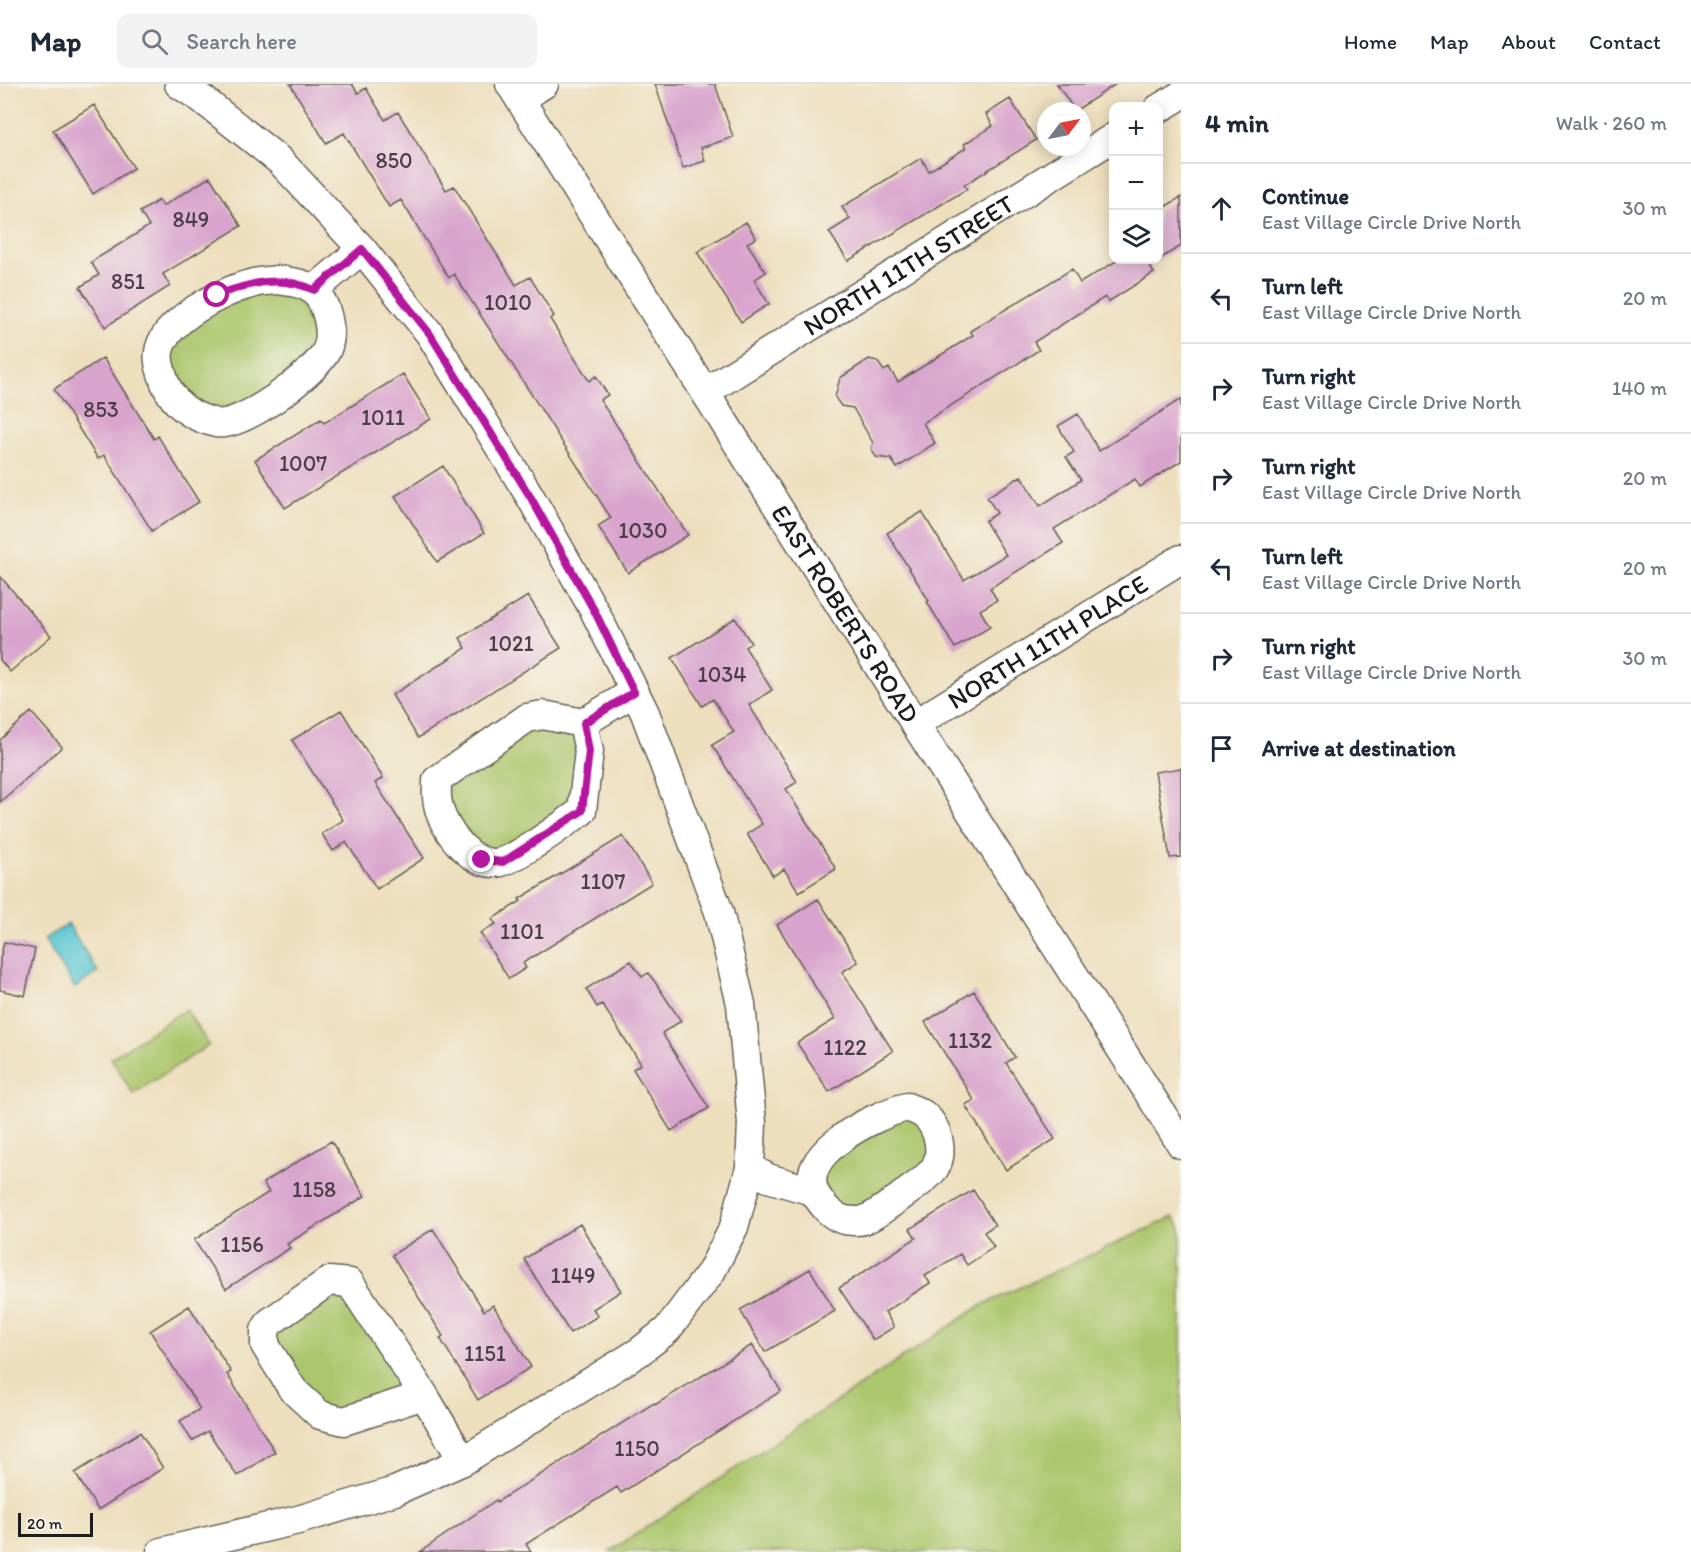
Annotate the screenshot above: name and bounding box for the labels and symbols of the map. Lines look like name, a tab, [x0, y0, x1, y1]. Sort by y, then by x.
north arrow	[1037, 102, 1091, 156]
house number: 850	[375, 147, 413, 174]
street label: NORTH 11TH STREET	[797, 187, 1020, 343]
house number: 849	[173, 206, 209, 233]
house number: 851	[111, 268, 145, 295]
route start	[203, 281, 229, 307]
house number: 1010	[484, 289, 532, 316]
house number: 853	[83, 396, 119, 423]
house number: 1011	[361, 404, 405, 431]
house number: 1007	[279, 450, 327, 477]
street label: EAST ROBERTS ROAD	[764, 499, 926, 729]
house number: 1030	[618, 517, 668, 544]
street label: NORTH 11TH PLACE	[942, 568, 1154, 716]
house number: 1021	[488, 630, 534, 657]
house number: 1034	[698, 661, 746, 688]
route end	[468, 846, 494, 872]
house number: 1107	[581, 868, 626, 895]
house number: 1101	[500, 918, 544, 945]
house number: 1132	[948, 1027, 992, 1054]
house number: 1122	[823, 1034, 867, 1061]
house number: 1158	[292, 1176, 336, 1203]
house number: 1156	[220, 1231, 264, 1258]
house number: 1149	[550, 1262, 596, 1289]
house number: 1151	[464, 1340, 506, 1367]
house number: 1150	[614, 1435, 660, 1462]
scale bar	[18, 1510, 93, 1538]

